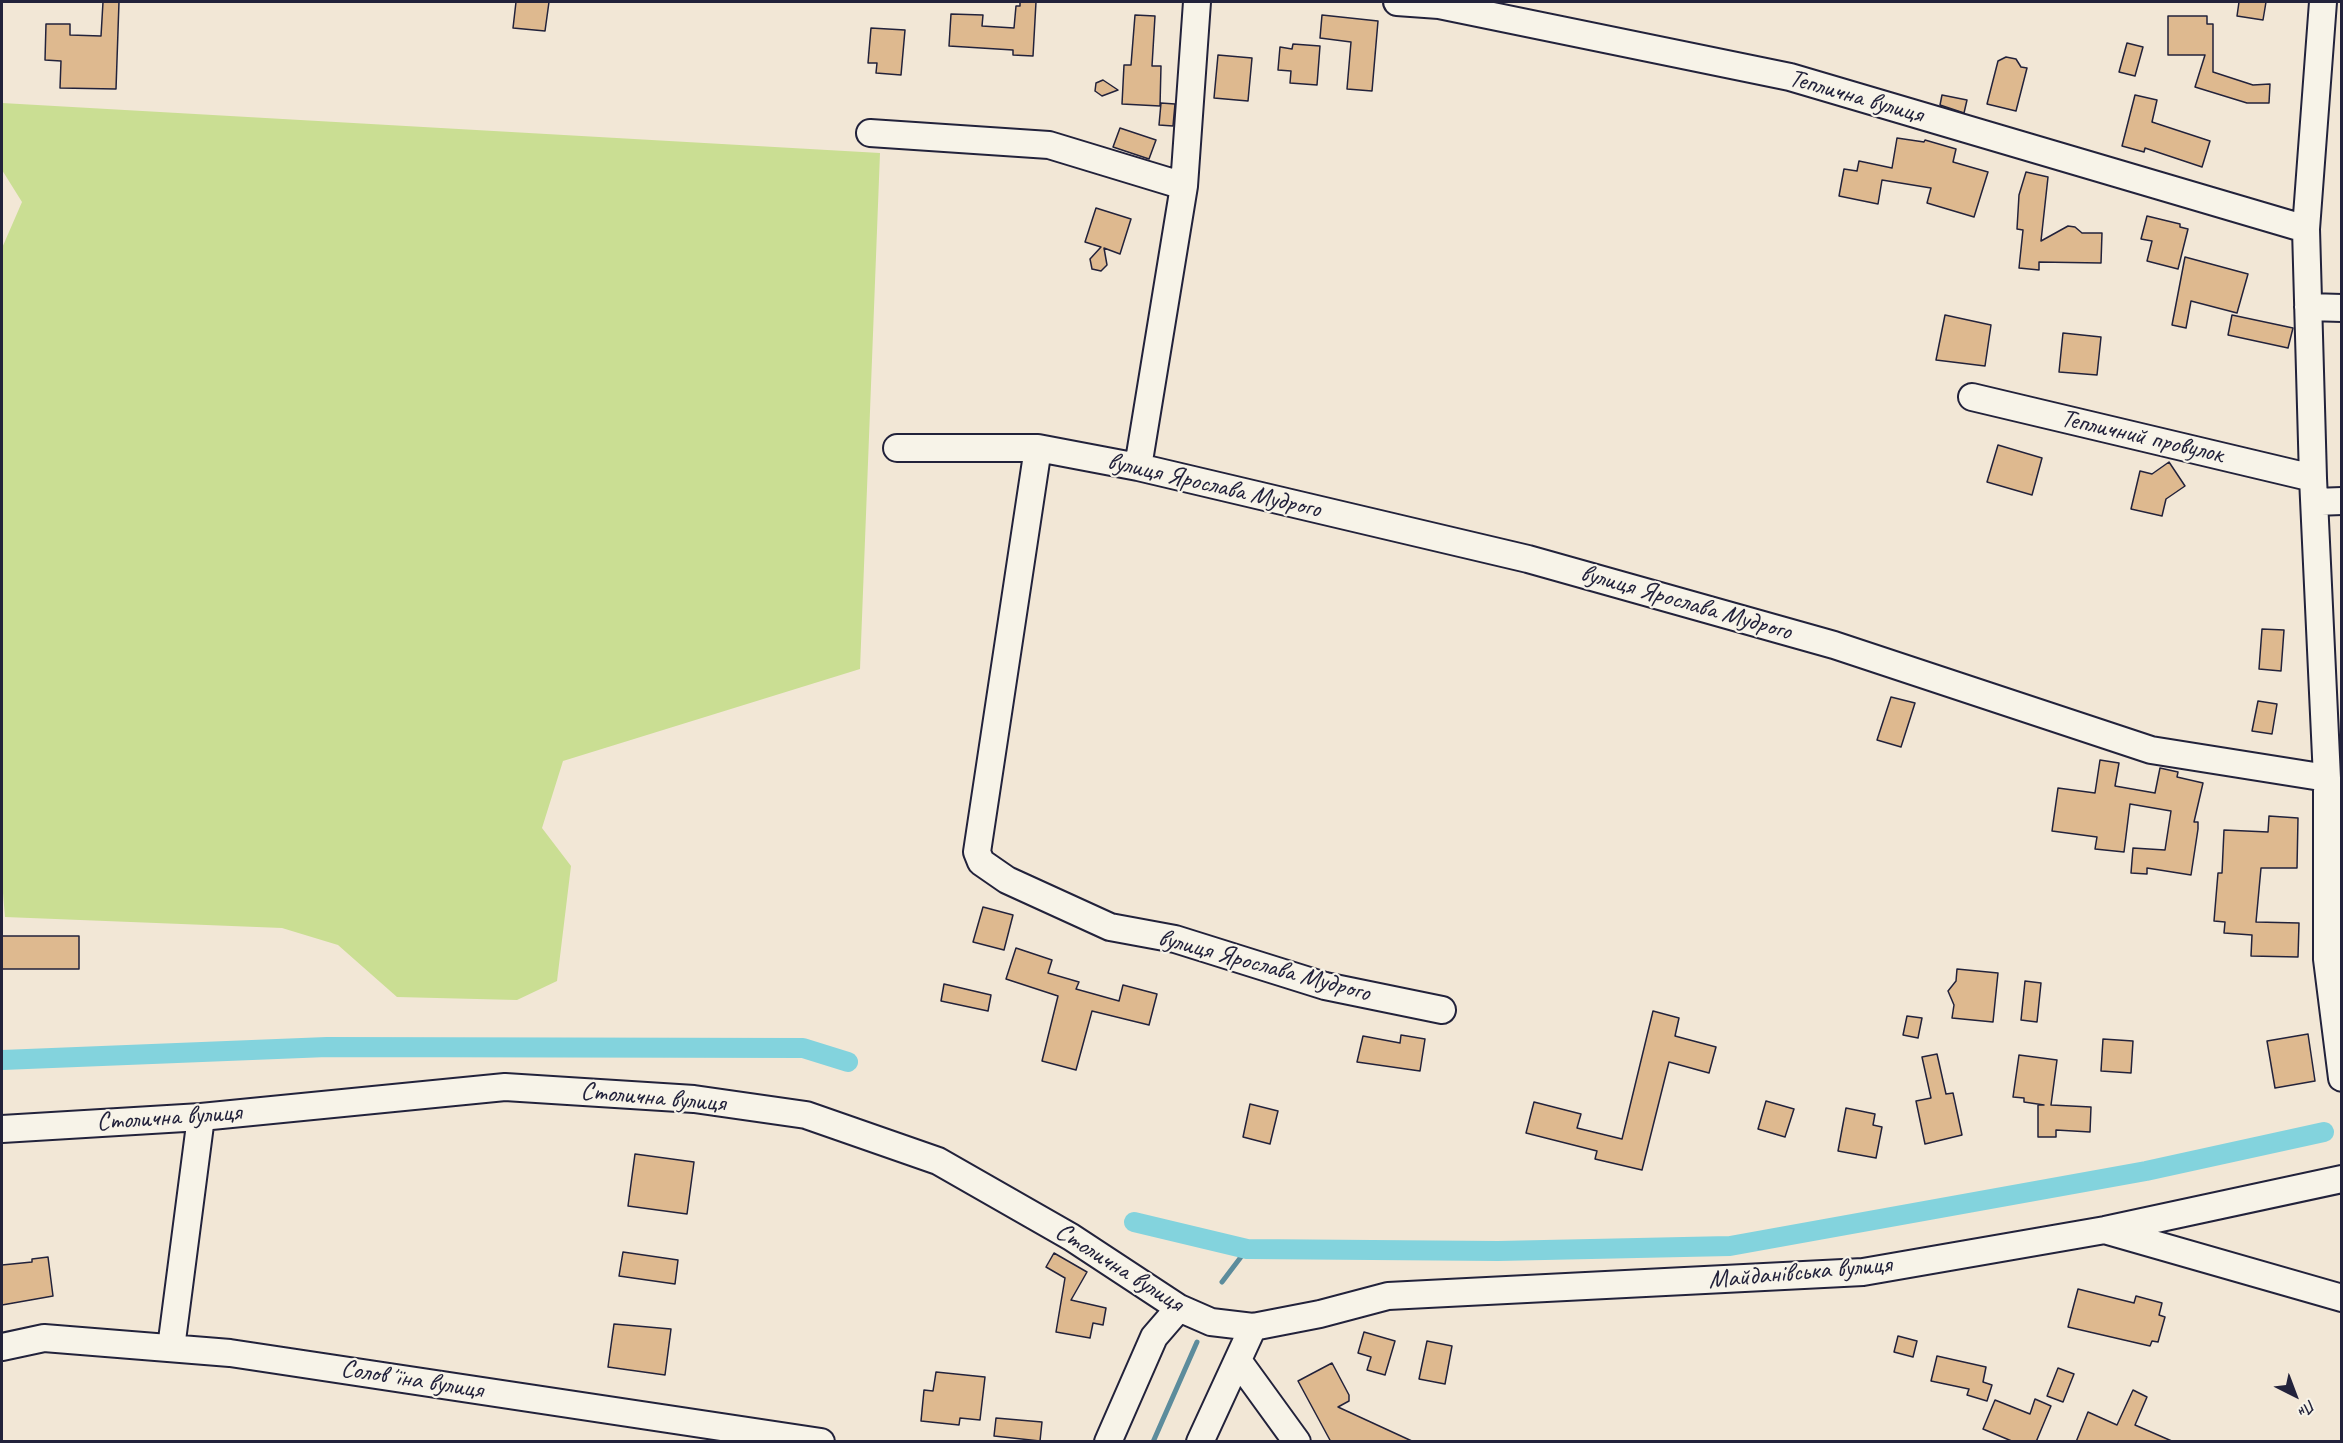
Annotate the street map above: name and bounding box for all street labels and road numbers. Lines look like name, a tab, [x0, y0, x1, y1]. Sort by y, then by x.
street label: Теплична вулиця	[1785, 63, 1927, 131]
street label: Тепличний провулок	[2058, 403, 2226, 471]
street label: вулиця Ярослава Мудрого	[1104, 446, 1324, 526]
street label: вулиця Ярослава Мудрого	[1577, 558, 1795, 648]
street label: вулиця Ярослава Мудрого	[1155, 923, 1373, 1009]
street label: Столична вулиця	[579, 1076, 727, 1120]
street label: Столична вулиця	[95, 1097, 243, 1139]
street label: Столична вулиця	[1049, 1216, 1189, 1320]
street label: Майданівська вулиця	[1707, 1249, 1893, 1297]
street label: Соловʼїна вулиця	[339, 1353, 485, 1407]

